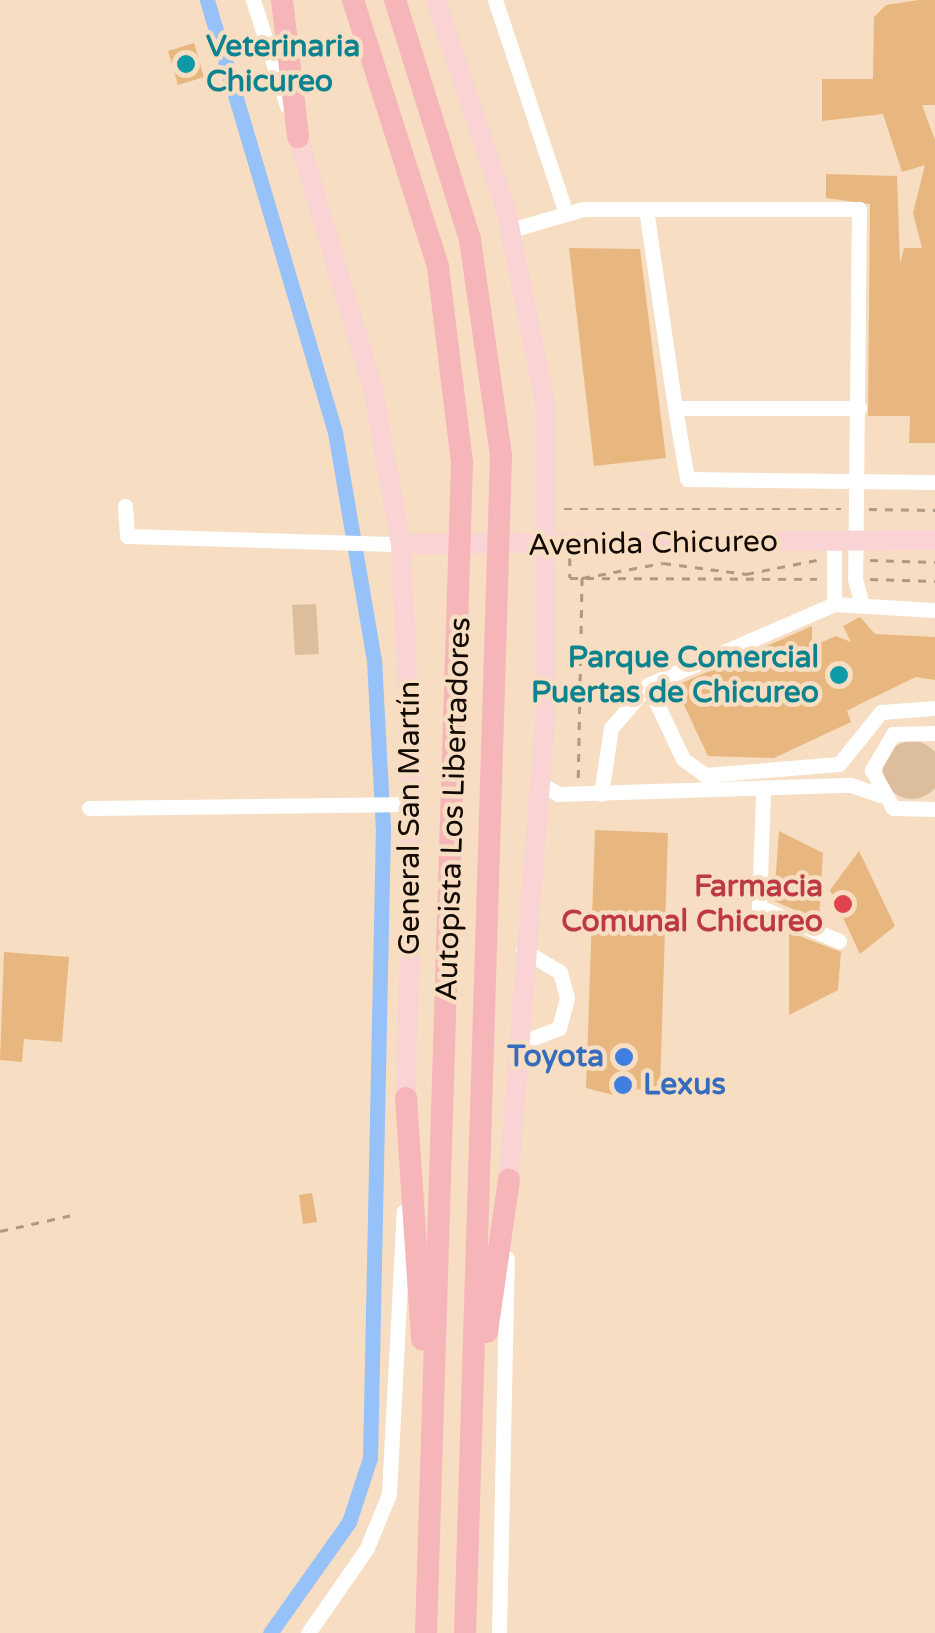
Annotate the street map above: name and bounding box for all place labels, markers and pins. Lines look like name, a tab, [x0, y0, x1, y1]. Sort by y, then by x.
place label: Veterinaria Chicureo	[206, 29, 360, 100]
marker: Veterinaria Chicureo	[175, 53, 197, 75]
place label: Parque Comercial Puertas de Chicureo	[531, 640, 819, 710]
marker: Parque Comercial Puertas de Chicureo	[828, 664, 850, 686]
place label: Farmacia Comunal Chicureo	[561, 869, 823, 940]
marker: Farmacia Comunal Chicureo	[832, 893, 854, 915]
place label: Toyota	[507, 1039, 604, 1075]
marker: Toyota	[613, 1046, 635, 1068]
place label: Lexus	[643, 1067, 726, 1103]
marker: Lexus	[612, 1074, 634, 1096]

